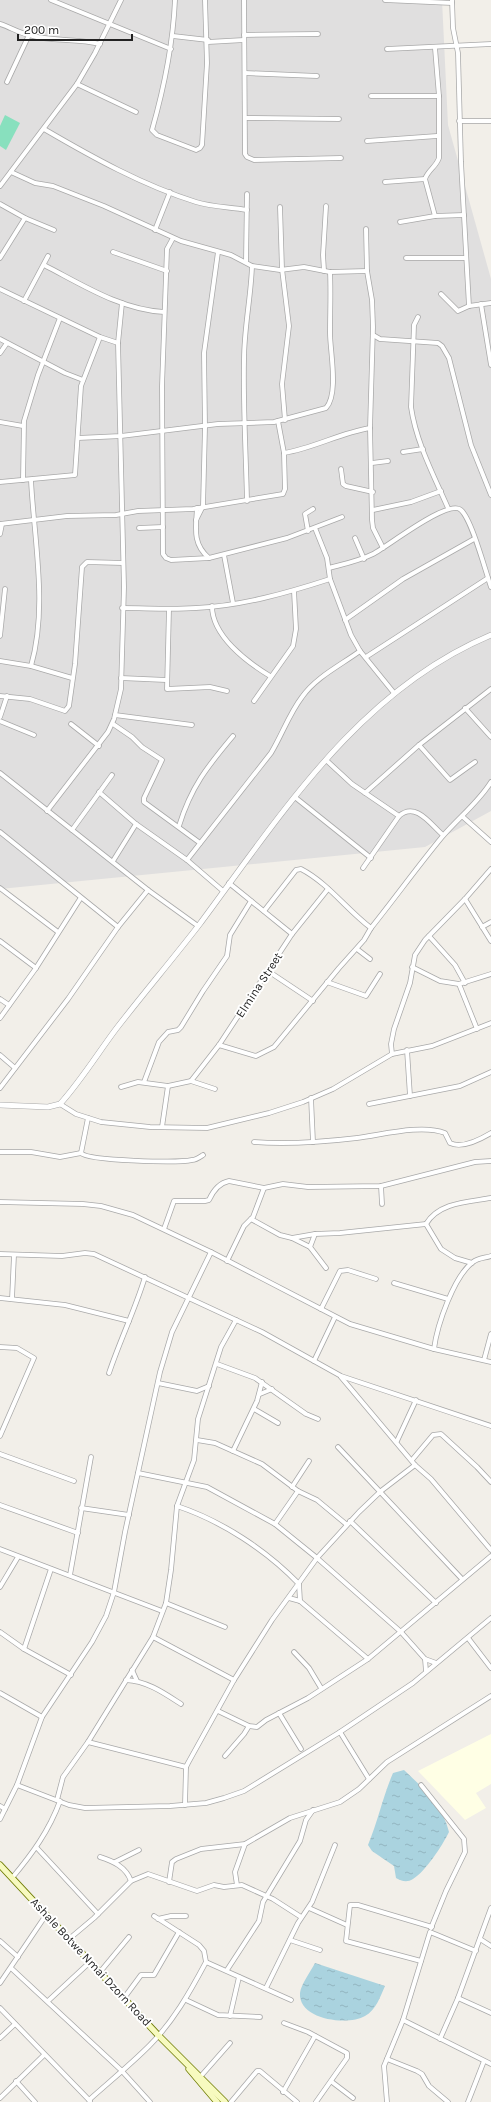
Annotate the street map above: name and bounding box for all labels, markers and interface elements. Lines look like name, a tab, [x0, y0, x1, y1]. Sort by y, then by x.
scale bar	[18, 16, 132, 42]
text: 200 m	[24, 23, 59, 37]
street label: Elmina Street	[233, 950, 285, 1020]
street label: Ashale Botwe Nmai Dzorn Road	[28, 1895, 154, 2029]

